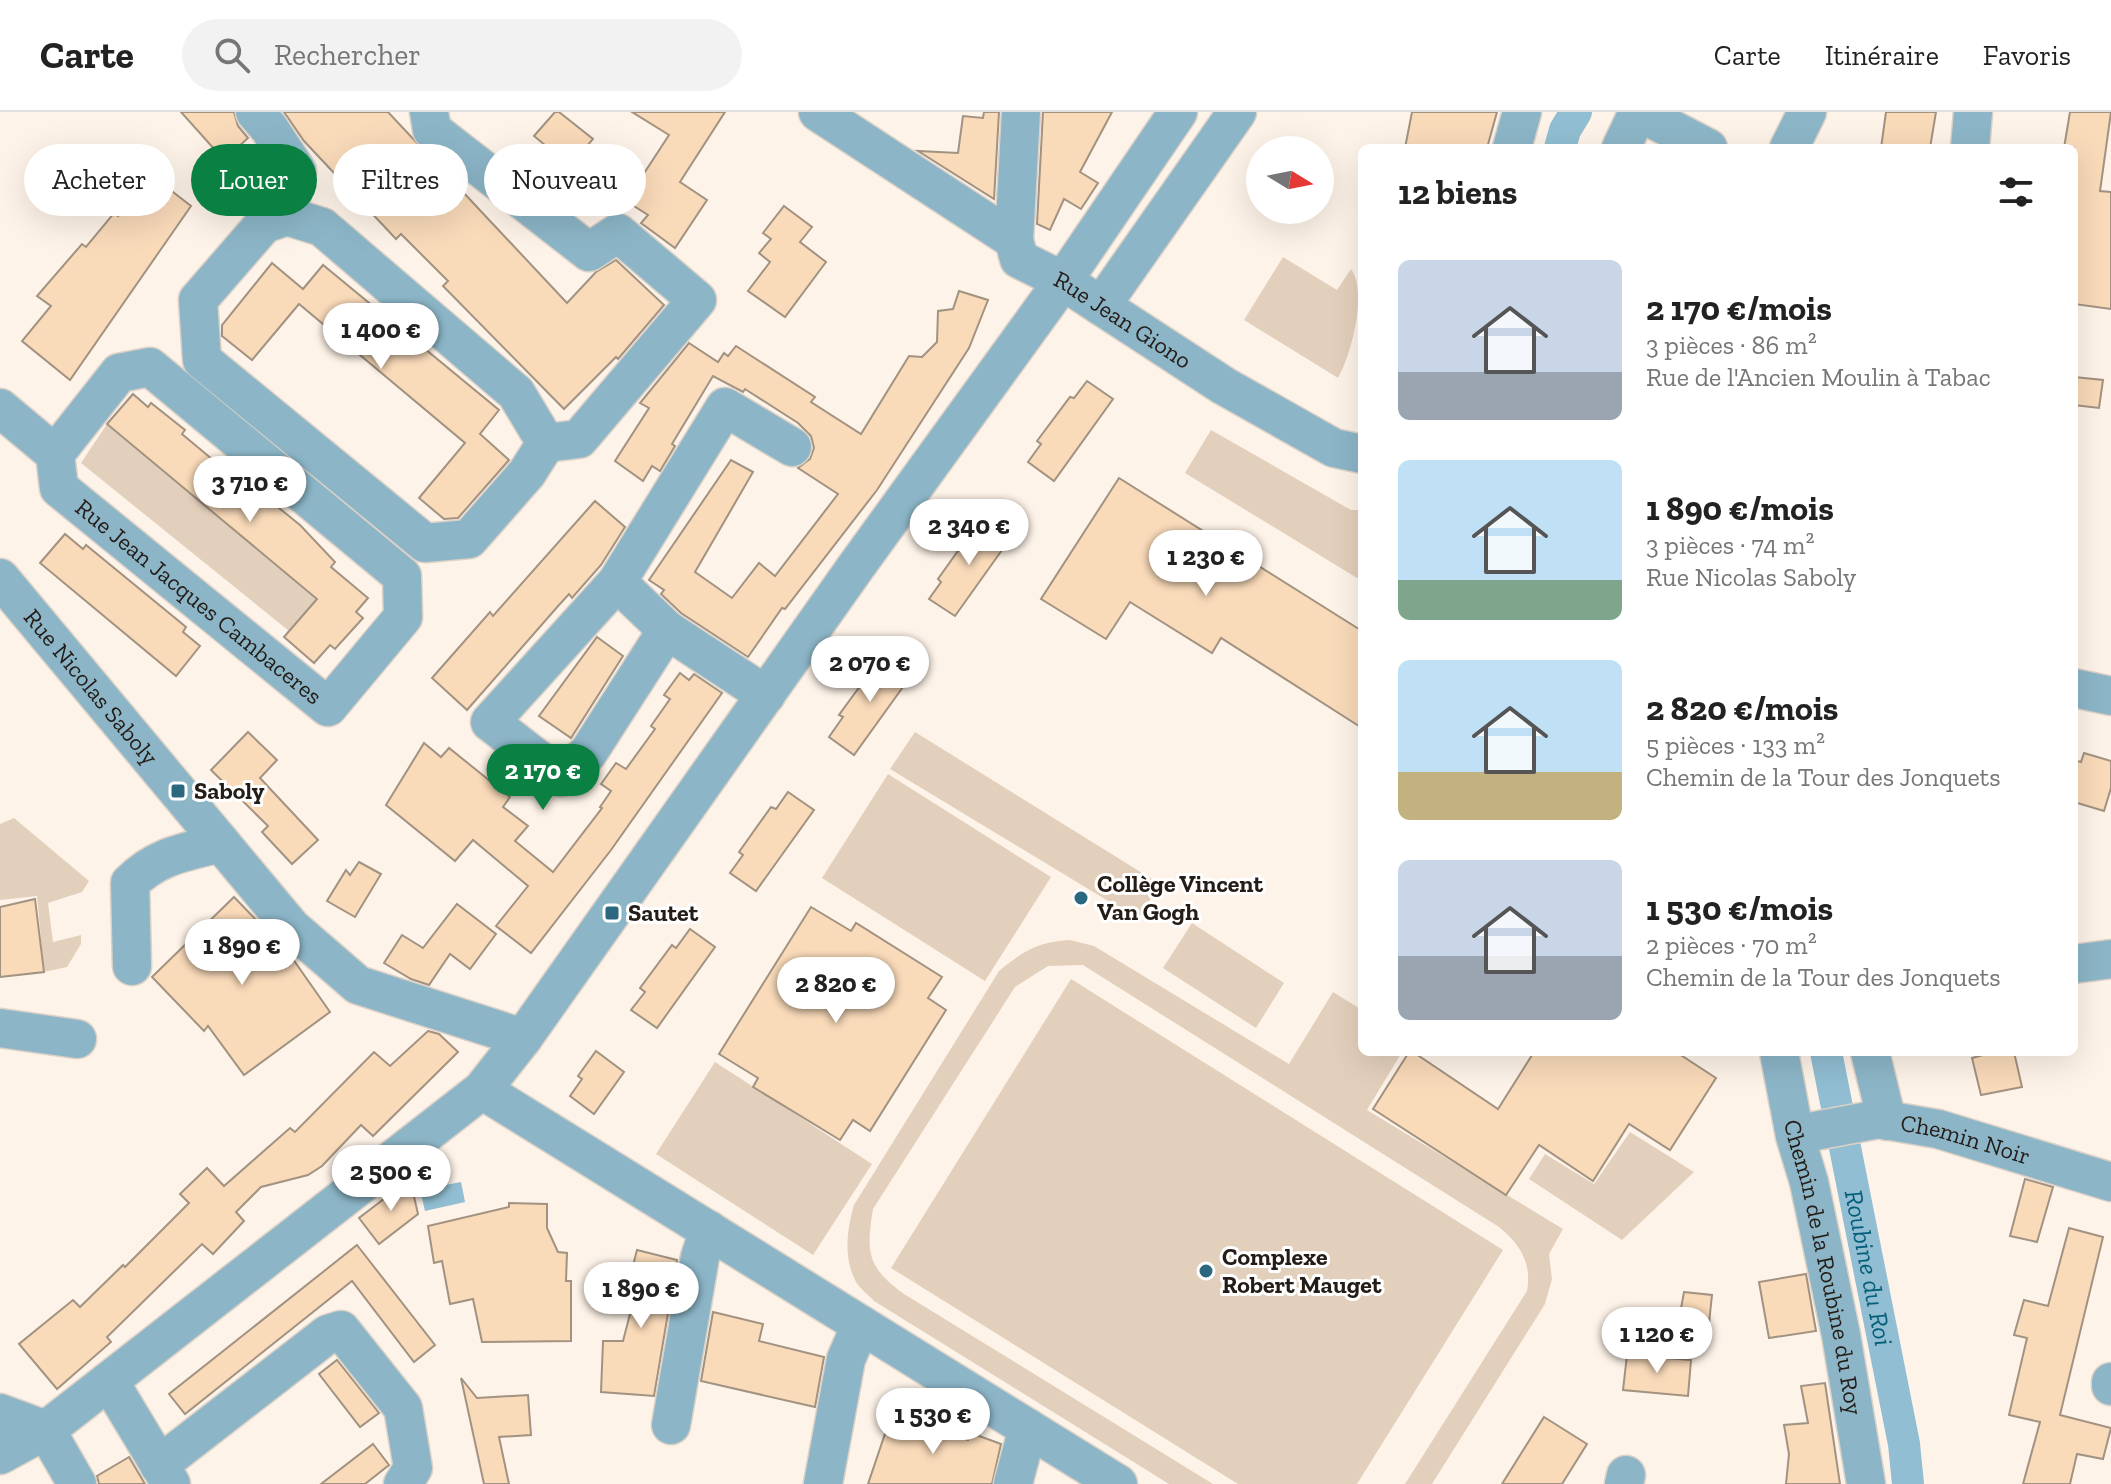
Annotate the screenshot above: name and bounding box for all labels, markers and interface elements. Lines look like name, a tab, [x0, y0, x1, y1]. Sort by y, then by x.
search box	[182, 19, 742, 91]
text: Carte	[40, 32, 134, 78]
icon: search	[210, 33, 254, 77]
text: Rechercher	[274, 37, 421, 73]
text: Carte	[1714, 39, 1781, 72]
text: Itinéraire	[1825, 39, 1939, 72]
text: Favoris	[1983, 39, 2071, 72]
north arrow	[1246, 136, 1334, 224]
map controls	[1246, 136, 1334, 224]
chip: Acheter	[24, 144, 175, 216]
chip: Louer	[191, 144, 317, 216]
chip: Filtres	[333, 144, 468, 216]
chip: Nouveau	[484, 144, 646, 216]
icon: filters	[1994, 170, 2038, 214]
text: 12 biens	[1398, 172, 1517, 213]
street label: Rue Jean Giono	[1049, 264, 1197, 375]
text: 2 170 €/mois	[1646, 288, 1832, 329]
icon: home	[1462, 292, 1558, 388]
pin: 1 400 €	[307, 303, 455, 371]
text: 1 400 €	[341, 313, 421, 345]
text: 3 pièces · 86 m²	[1646, 329, 1817, 361]
text: Rue de l'Ancien Moulin à Tabac	[1646, 361, 1991, 393]
pin: 3 710 €	[176, 456, 324, 524]
text: 3 710 €	[211, 466, 289, 498]
text: 1 890 €/mois	[1646, 488, 1834, 529]
street label: Rue Jean Jacques Cambaceres	[70, 492, 328, 710]
icon: home	[1462, 492, 1558, 588]
pin: 2 340 €	[895, 499, 1043, 567]
text: 2 340 €	[928, 509, 1010, 541]
text: 3 pièces · 74 m²	[1646, 529, 1815, 561]
pin: 1 230 €	[1132, 530, 1280, 598]
text: 1 230 €	[1167, 540, 1245, 572]
text: Rue Nicolas Saboly	[1646, 561, 1856, 593]
street label: Rue Nicolas Saboly	[18, 603, 165, 771]
pin: 2 070 €	[796, 636, 944, 704]
text: 2 070 €	[829, 646, 911, 678]
text: 2 820 €/mois	[1646, 688, 1838, 729]
icon: home	[1462, 692, 1558, 788]
text: 5 pièces · 133 m²	[1646, 729, 1825, 761]
pin: 2 170 €	[469, 744, 617, 812]
text: 2 170 €	[505, 754, 581, 786]
text: Chemin de la Tour des Jonquets	[1646, 761, 2001, 793]
place label: Saboly	[194, 776, 265, 805]
marker: Saboly	[169, 782, 187, 800]
place label: Collège Vincent Van Gogh	[1097, 869, 1264, 926]
text: 1 530 €/mois	[1646, 888, 1833, 929]
marker: Collège Vincent Van Gogh	[1072, 889, 1090, 907]
icon: home	[1462, 892, 1558, 988]
place label: Sautet	[628, 898, 699, 927]
marker: Sautet	[603, 904, 621, 922]
pin: 1 890 €	[168, 919, 316, 987]
text: 1 890 €	[203, 929, 281, 961]
text: 2 pièces · 70 m²	[1646, 929, 1817, 961]
pin: 2 820 €	[762, 957, 910, 1025]
text: Chemin de la Tour des Jonquets	[1646, 961, 2001, 993]
text: 2 820 €	[795, 967, 877, 999]
street label: Chemin Noir	[1899, 1108, 2034, 1170]
street label: Chemin de la Roubine du Roy	[1778, 1117, 1869, 1418]
pin: 2 500 €	[317, 1145, 465, 1213]
text: 2 500 €	[350, 1155, 432, 1187]
water label: Roubine du Roi	[1838, 1187, 1900, 1349]
place label: Complexe Robert Mauget	[1222, 1242, 1382, 1299]
pin: 1 890 €	[567, 1262, 715, 1330]
marker: Complexe Robert Mauget	[1197, 1262, 1215, 1280]
text: 1 890 €	[602, 1272, 680, 1304]
pin: 1 120 €	[1583, 1307, 1731, 1375]
text: 1 120 €	[1619, 1317, 1695, 1349]
pin: 1 530 €	[859, 1388, 1007, 1456]
text: 1 530 €	[894, 1398, 972, 1430]

